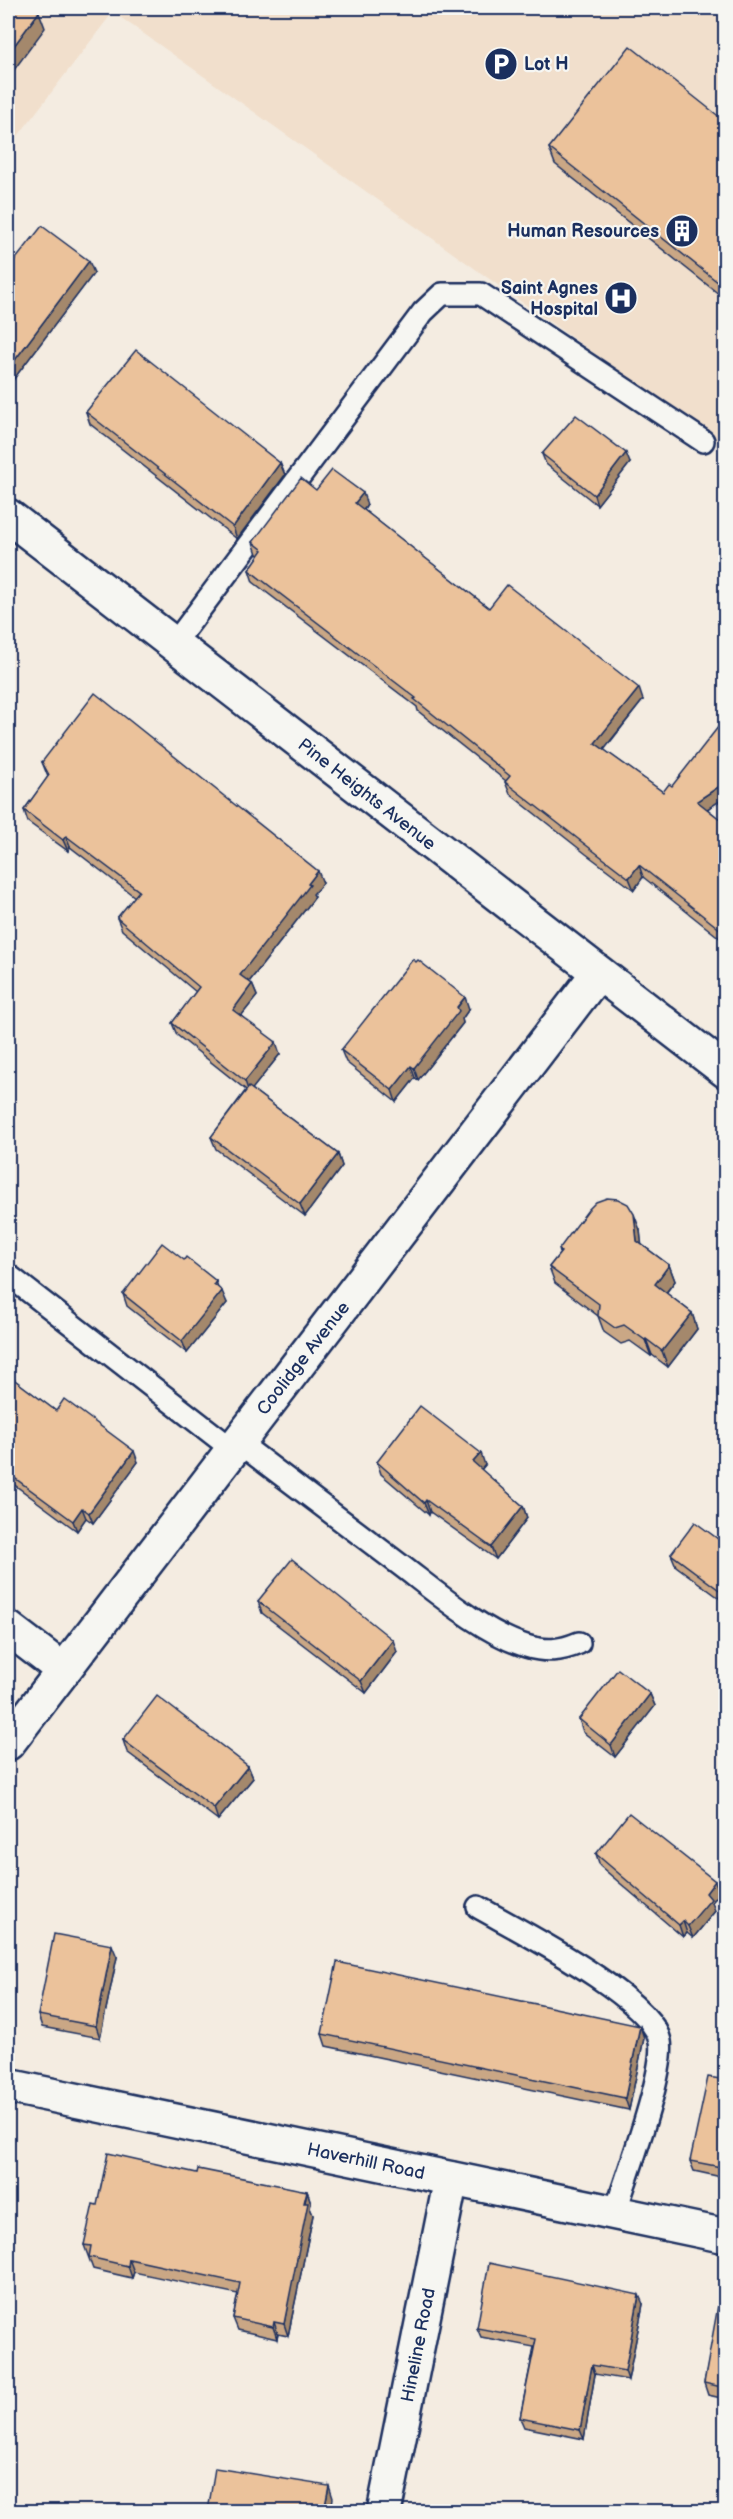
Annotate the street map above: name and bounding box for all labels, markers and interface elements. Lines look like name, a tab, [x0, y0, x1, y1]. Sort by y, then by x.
parking icon: Lot H	[483, 46, 519, 82]
place label: Lot H	[524, 54, 569, 75]
building icon: Human Resources	[664, 213, 700, 249]
place label: Human Resources	[507, 221, 659, 242]
place label: Saint Agnes Hospital	[501, 278, 598, 320]
hospital icon: Saint Agnes Hospital	[603, 280, 639, 316]
street label: Pine Heights Avenue	[294, 734, 440, 855]
street label: Coolidge Avenue	[253, 1297, 354, 1419]
street label: Haverhill Road	[305, 2139, 427, 2184]
street label: Hineline Road	[397, 2286, 440, 2404]

